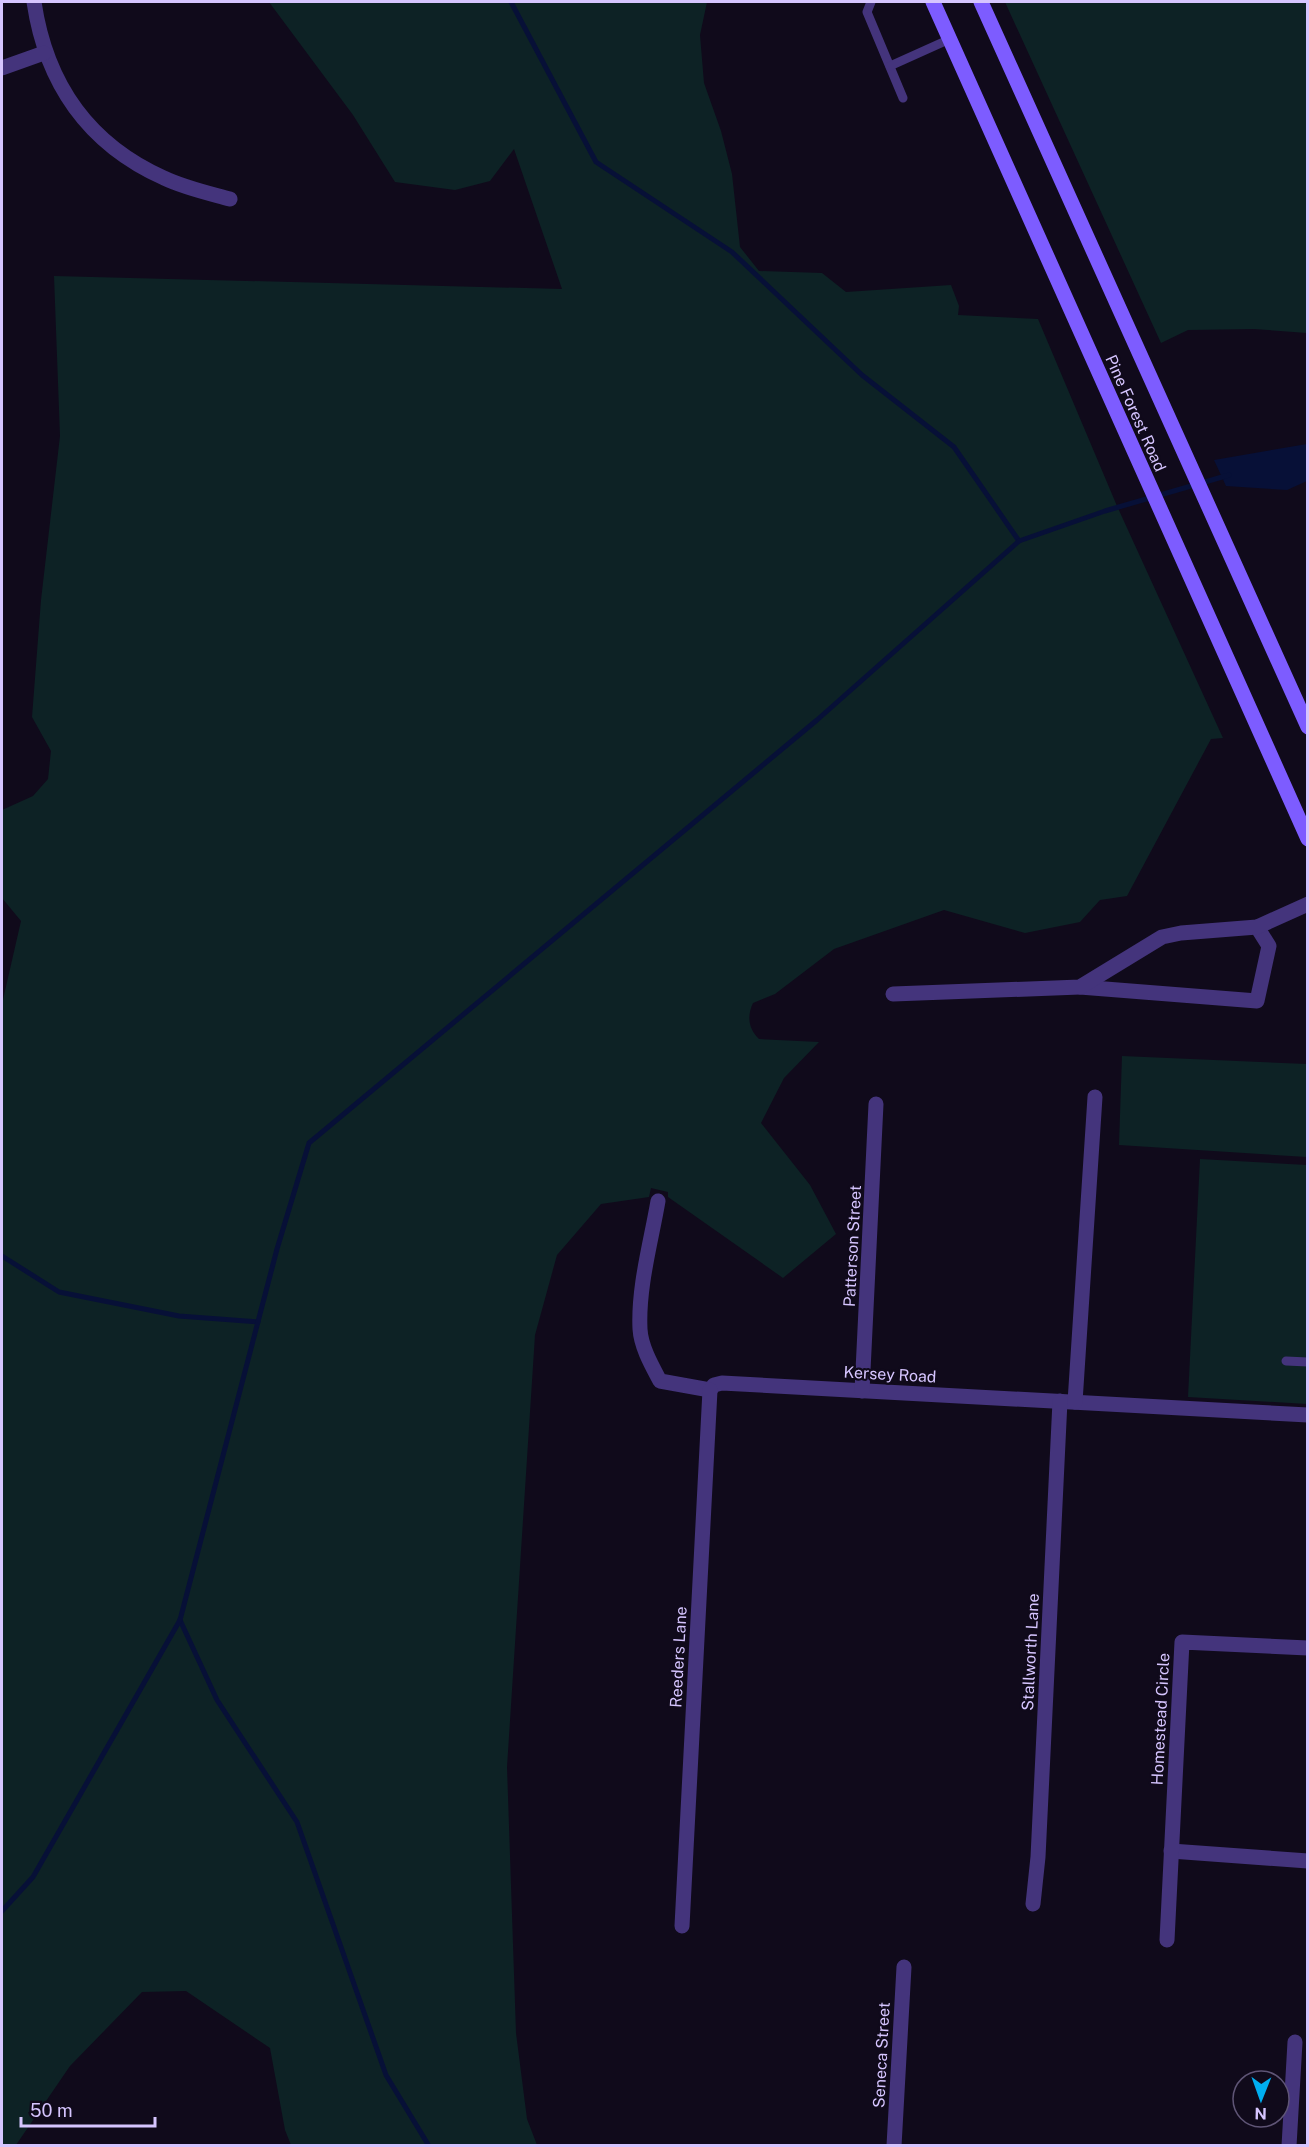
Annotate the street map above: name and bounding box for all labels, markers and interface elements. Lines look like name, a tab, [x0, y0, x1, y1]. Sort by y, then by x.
street label: Pine Forest Road	[1101, 352, 1170, 474]
street label: Patterson Street	[840, 1184, 865, 1308]
street label: Kersey Road	[843, 1363, 937, 1386]
street label: Stallworth Lane	[1018, 1593, 1043, 1711]
street label: Reeders Lane	[666, 1606, 691, 1708]
street label: Homestead Circle	[1148, 1652, 1173, 1786]
street label: Seneca Street	[869, 2002, 894, 2109]
north arrow	[1231, 2069, 1291, 2129]
scale bar	[21, 2090, 154, 2128]
text: 50 m	[30, 2100, 73, 2121]
text: N	[1254, 2104, 1267, 2123]

